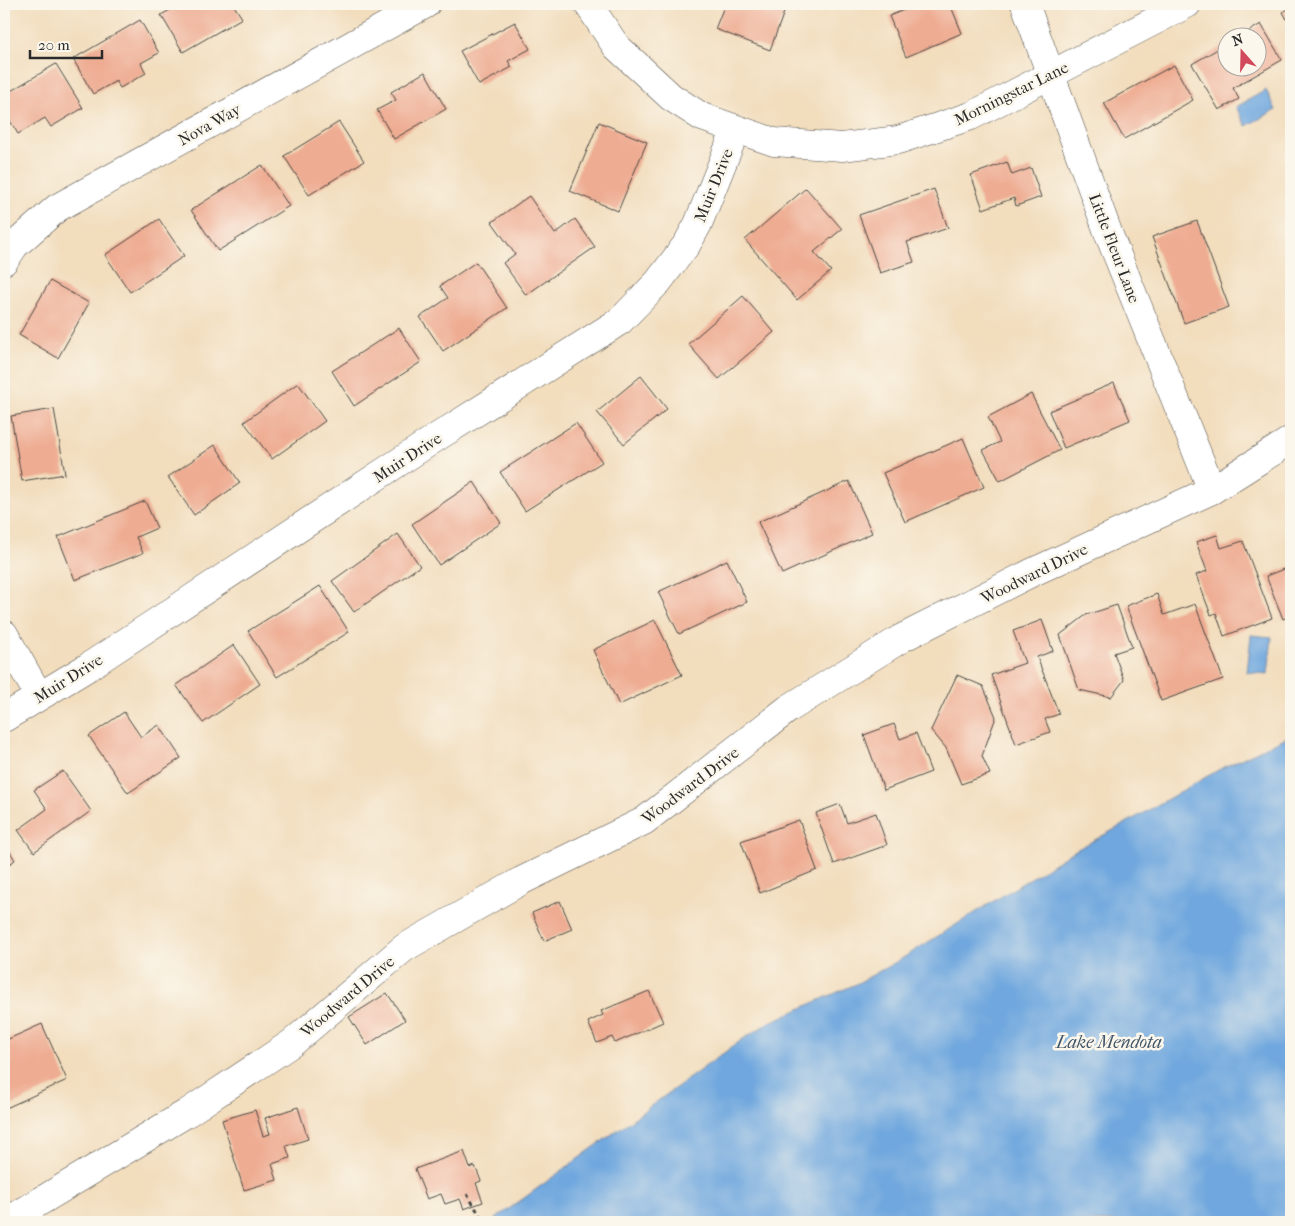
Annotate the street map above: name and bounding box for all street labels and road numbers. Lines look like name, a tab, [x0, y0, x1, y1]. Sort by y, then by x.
street label: Morningstar Lane	[951, 58, 1071, 129]
street label: Nova Way	[175, 99, 244, 149]
street label: Muir Drive	[690, 146, 737, 225]
street label: Little Fleur Lane	[1085, 191, 1144, 306]
street label: Muir Drive	[370, 428, 445, 487]
street label: Woodward Drive	[977, 539, 1091, 608]
street label: Muir Drive	[30, 650, 106, 707]
street label: Woodward Drive	[637, 743, 743, 829]
street label: Woodward Drive	[296, 952, 398, 1042]

